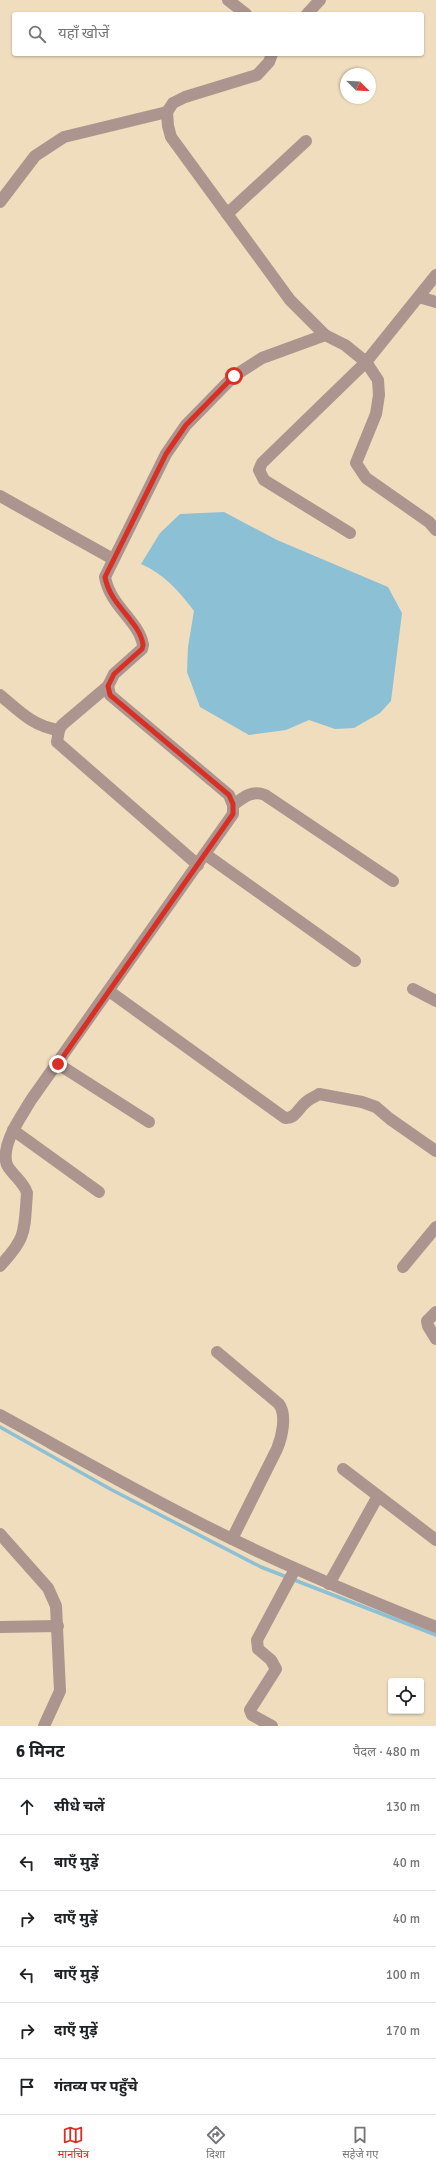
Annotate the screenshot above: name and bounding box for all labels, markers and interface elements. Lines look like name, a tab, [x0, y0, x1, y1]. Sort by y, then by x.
search box	[12, 12, 424, 56]
icon: search	[26, 23, 48, 45]
text: यहाँ खोजें	[58, 24, 109, 42]
north arrow	[340, 68, 376, 104]
route start	[225, 367, 243, 385]
route end	[49, 1055, 67, 1073]
map controls	[388, 1678, 424, 1714]
button: locate	[388, 1678, 424, 1714]
text: 6 मिनट	[16, 1741, 65, 1762]
text: पैदल · 480 m	[353, 1744, 420, 1760]
icon: ahead	[16, 1796, 38, 1818]
text: सीधे चलें	[54, 1797, 105, 1815]
text: 130 m	[386, 1799, 420, 1815]
icon: left	[16, 1852, 38, 1874]
text: बाएँ मुड़ें	[54, 1853, 98, 1871]
text: 40 m	[393, 1855, 420, 1871]
icon: right	[16, 1908, 38, 1930]
text: दाएँ मुड़ें	[54, 1909, 98, 1927]
text: 40 m	[393, 1911, 420, 1927]
icon: left	[16, 1964, 38, 1986]
text: बाएँ मुड़ें	[54, 1965, 98, 1983]
text: 100 m	[386, 1967, 420, 1983]
icon: right	[16, 2020, 38, 2042]
text: दाएँ मुड़ें	[54, 2021, 98, 2039]
text: 170 m	[386, 2023, 420, 2039]
icon: arrive	[16, 2076, 38, 2098]
text: गंतव्य पर पहुँचे	[54, 2077, 138, 2095]
tab: मानचित्र	[58, 2124, 89, 2162]
tab: दिशा	[205, 2124, 227, 2162]
tab: सहेजे गए	[342, 2124, 378, 2162]

